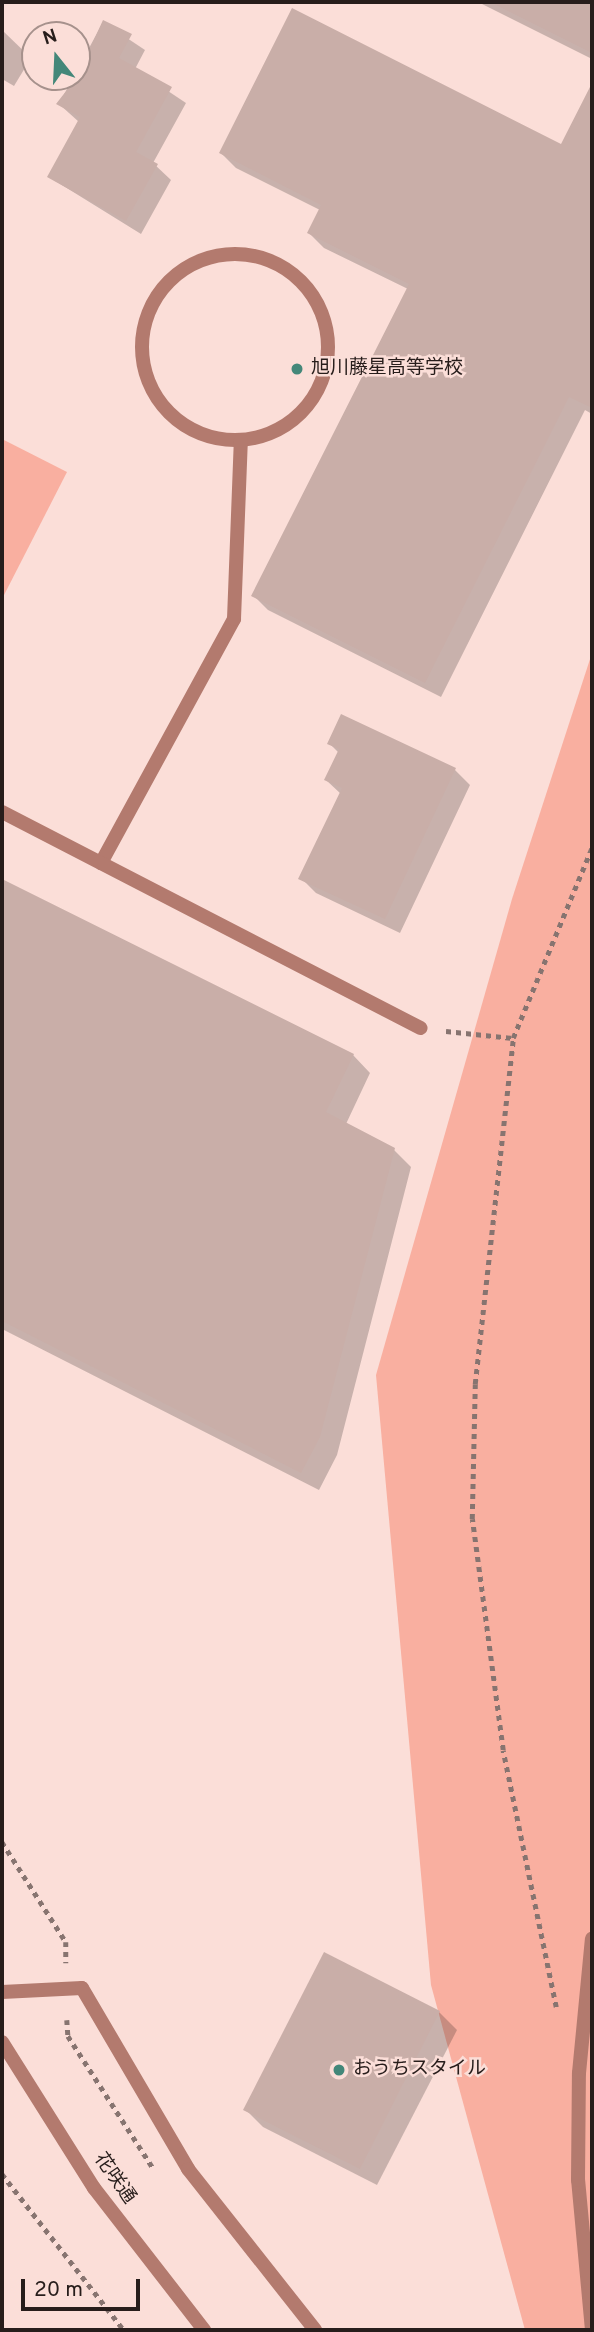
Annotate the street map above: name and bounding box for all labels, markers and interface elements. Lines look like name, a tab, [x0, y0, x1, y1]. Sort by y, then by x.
north arrow	[21, 21, 91, 91]
text: N	[40, 24, 60, 51]
place label: 旭川藤星高等学校	[311, 358, 463, 380]
marker: 旭川藤星高等学校	[289, 361, 305, 377]
place label: おうちスタイル	[353, 2059, 486, 2081]
marker: おうちスタイル	[331, 2062, 347, 2078]
street label: 花咲通	[88, 2149, 140, 2209]
scale bar	[24, 2266, 144, 2310]
text: 20 m	[34, 2277, 83, 2304]

